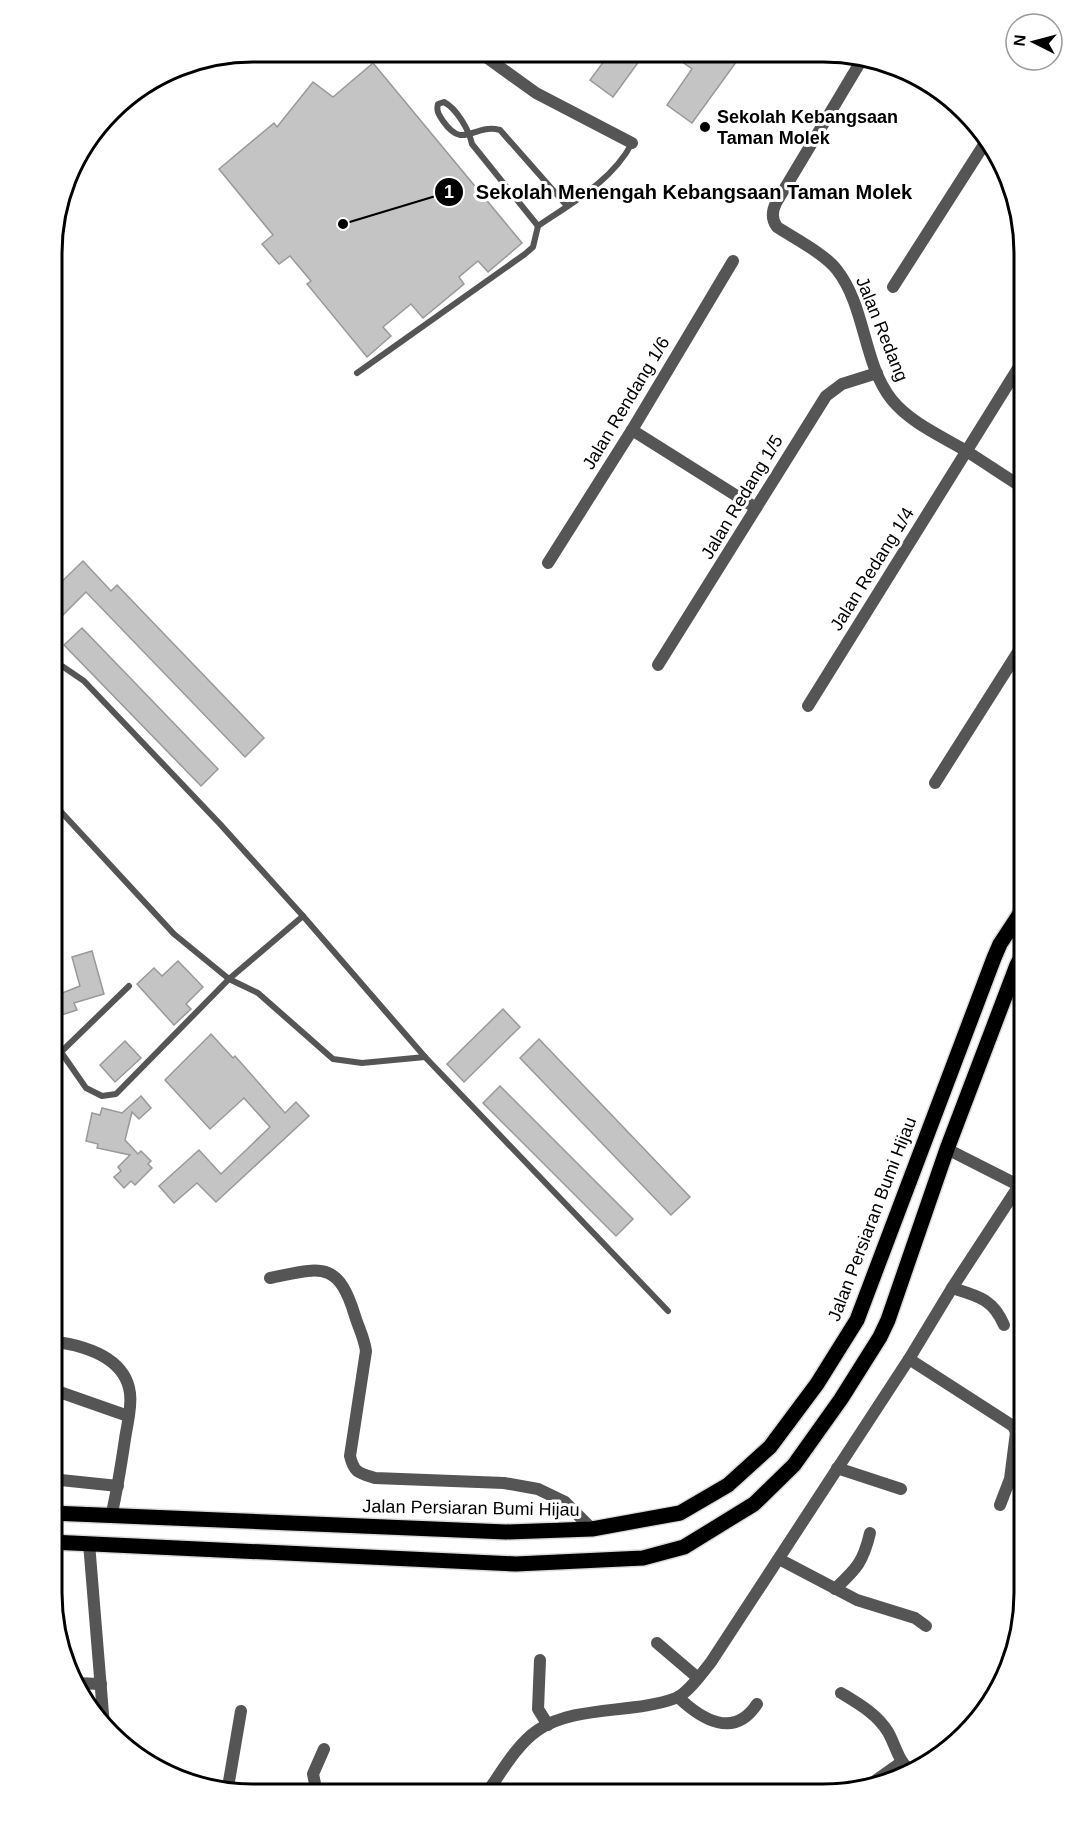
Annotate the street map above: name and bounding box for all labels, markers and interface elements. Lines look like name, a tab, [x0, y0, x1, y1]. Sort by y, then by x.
north arrow	[1004, 12, 1064, 72]
text: N	[1011, 34, 1029, 47]
place label: Sekolah Kebangsaan Taman Molek	[717, 107, 898, 148]
marker: Sekolah Kebangsaan Taman Molek	[698, 120, 712, 134]
callout: Sekolah Menengah Kebangsaan Taman Molek	[434, 173, 924, 211]
text: Sekolah Menengah Kebangsaan Taman Molek	[476, 181, 913, 203]
text: 1	[444, 182, 454, 202]
street label: Jalan Redang	[852, 274, 912, 384]
street label: Jalan Rendang 1/6	[579, 333, 673, 473]
street label: Jalan Redang 1/5	[697, 431, 787, 563]
street label: Jalan Redang 1/4	[826, 504, 918, 634]
street label: Jalan Persiaran Bumi Hijau	[824, 1114, 920, 1324]
street label: Jalan Persiaran Bumi Hijau	[362, 1496, 580, 1520]

